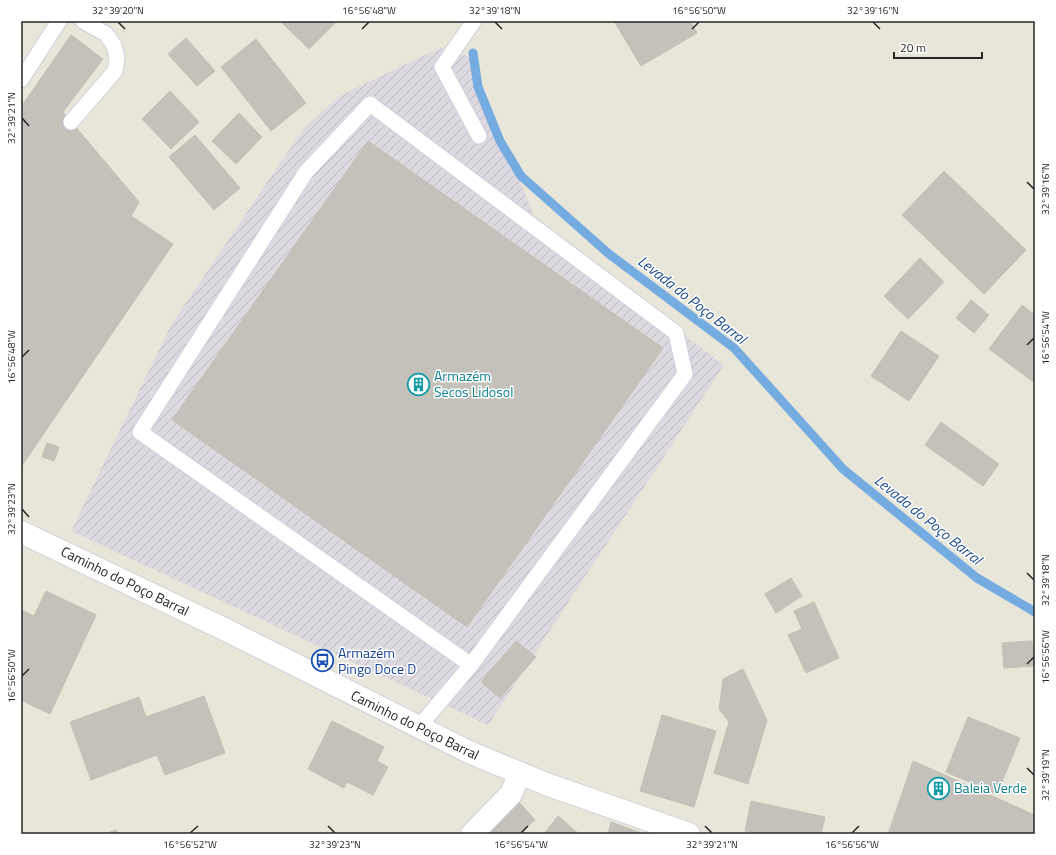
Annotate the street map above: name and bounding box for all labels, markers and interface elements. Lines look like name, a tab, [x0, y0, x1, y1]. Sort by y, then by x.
text: 32°39'20"N	[92, 3, 144, 18]
text: 16°56'48"W	[342, 3, 396, 18]
text: 32°39'18"N	[469, 3, 521, 18]
text: 16°56'50"W	[672, 3, 726, 18]
text: 32°39'16"N	[847, 3, 899, 18]
scale bar	[894, 34, 982, 60]
text: 20 m	[900, 38, 926, 57]
text: 32°39'21"N	[4, 92, 19, 144]
text: 32°39'16"N	[1038, 163, 1053, 215]
water label: Levada do Poço Barral	[633, 250, 753, 350]
text: 16°56'54"W	[1038, 311, 1053, 365]
text: 16°56'48"W	[4, 330, 19, 384]
place label: Armazém Secos Lidosol	[434, 365, 513, 402]
building icon: Armazém Secos Lidosol	[405, 371, 431, 397]
water label: Levada do Poço Barral	[870, 469, 988, 571]
text: 32°39'23"N	[4, 483, 19, 535]
street label: Caminho do Poço Barral	[57, 540, 193, 621]
text: 32°39'18"N	[1038, 554, 1053, 606]
text: 16°56'56"W	[1038, 630, 1053, 684]
place label: Armazém Pingo Doce D	[338, 642, 416, 679]
bus stop icon: Armazém Pingo Doce D	[310, 648, 336, 674]
text: 16°56'50"W	[4, 649, 19, 703]
street label: Caminho do Poço Barral	[347, 684, 483, 765]
text: 32°39'19"N	[1038, 749, 1053, 801]
building icon: Baleia Verde	[926, 775, 952, 801]
place label: Baleia Verde	[954, 777, 1027, 798]
text: 16°56'52"W	[163, 837, 217, 852]
text: 32°39'23"N	[309, 837, 361, 852]
text: 16°56'54"W	[494, 837, 548, 852]
text: 32°39'21"N	[686, 837, 738, 852]
text: 16°56'56"W	[825, 837, 879, 852]

